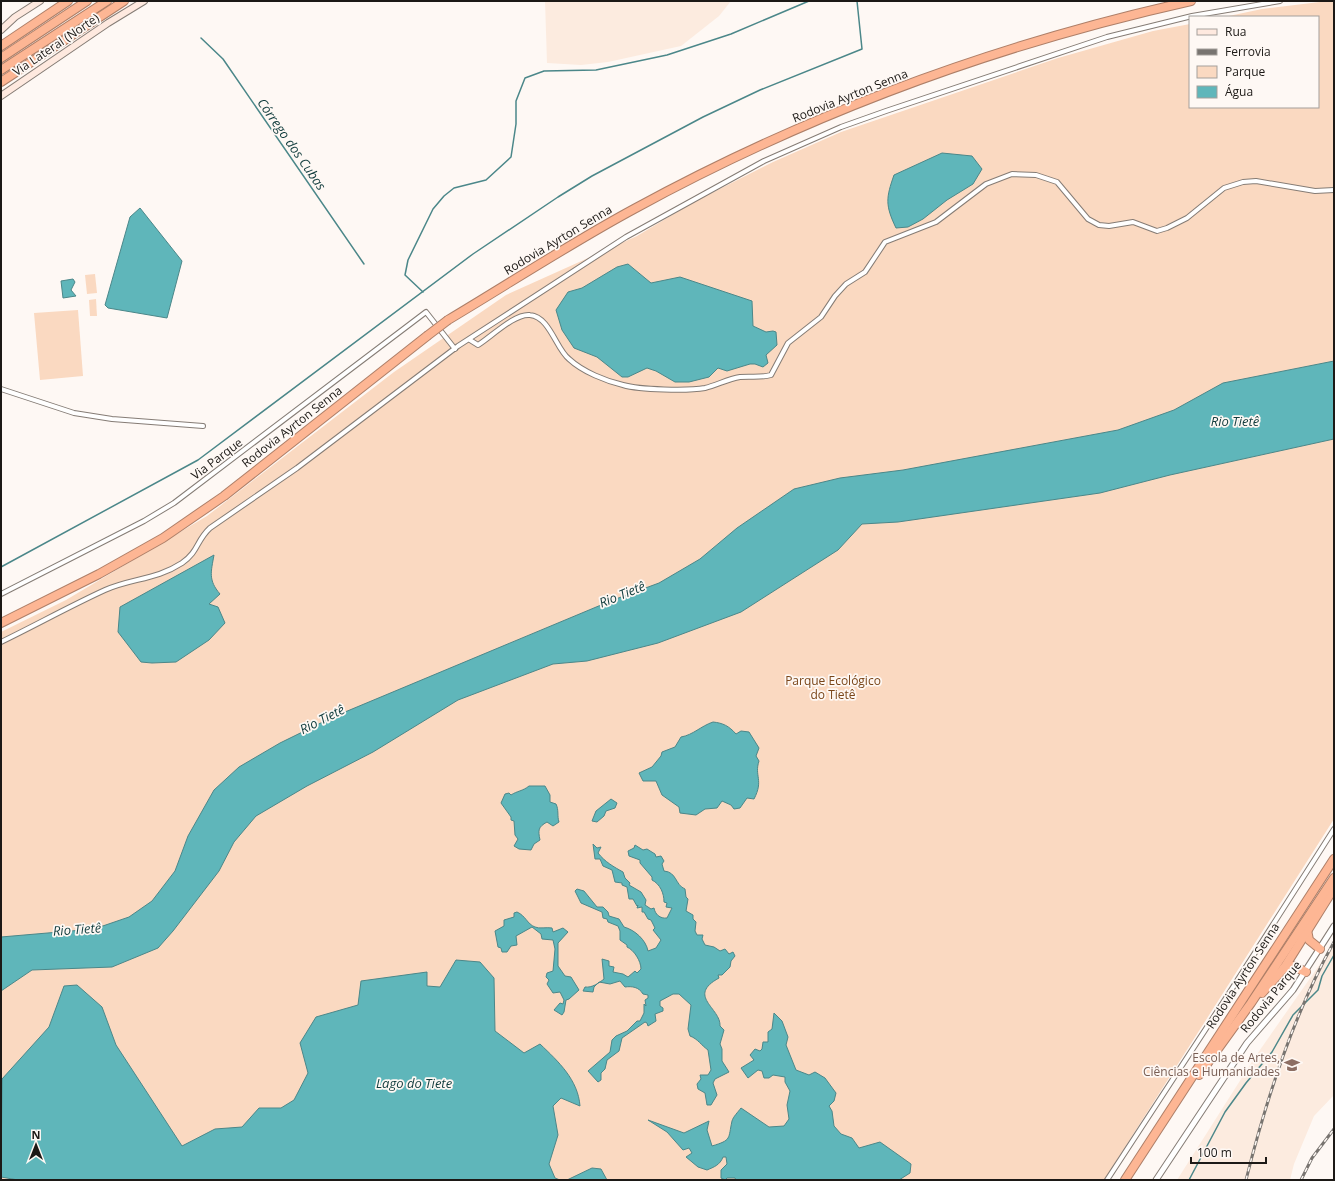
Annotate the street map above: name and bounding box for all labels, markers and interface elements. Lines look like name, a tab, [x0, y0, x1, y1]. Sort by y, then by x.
street label: Via Lateral (Norte)	[9, 9, 103, 80]
legend	[1189, 16, 1319, 108]
text: Rua	[1225, 23, 1246, 40]
text: Ferrovia	[1225, 43, 1271, 60]
text: Parque	[1225, 63, 1265, 80]
street label: Rodovia Ayrton Senna	[790, 65, 910, 126]
text: Água	[1225, 83, 1253, 100]
water label: Córrego dos Cubas	[253, 94, 331, 194]
street label: Rodovia Ayrton Senna	[501, 201, 615, 279]
street label: Rodovia Ayrton Senna	[238, 382, 345, 471]
water label: Rio Tietê	[1211, 412, 1260, 430]
street label: Via Parque	[188, 434, 246, 484]
water label: Rio Tietê	[596, 576, 648, 611]
park label: Parque Ecológico do Tietê	[785, 672, 881, 703]
water label: Rio Tietê	[296, 700, 348, 738]
water label: Rio Tietê	[52, 918, 102, 940]
street label: Rodovia Ayrton Senna	[1202, 919, 1283, 1032]
street label: Rodovia Parque	[1236, 957, 1305, 1036]
place label: Escola de Artes, Ciências e Humanidades	[1143, 1049, 1280, 1080]
school or university icon: Escola de Artes, Ciências e Humanidades	[1283, 1056, 1301, 1074]
water label: Lago do Tiete	[376, 1074, 453, 1092]
north arrow	[16, 1125, 56, 1165]
text: N	[32, 1127, 40, 1142]
scale bar	[1191, 1139, 1266, 1165]
text: 100 m	[1197, 1144, 1232, 1161]

